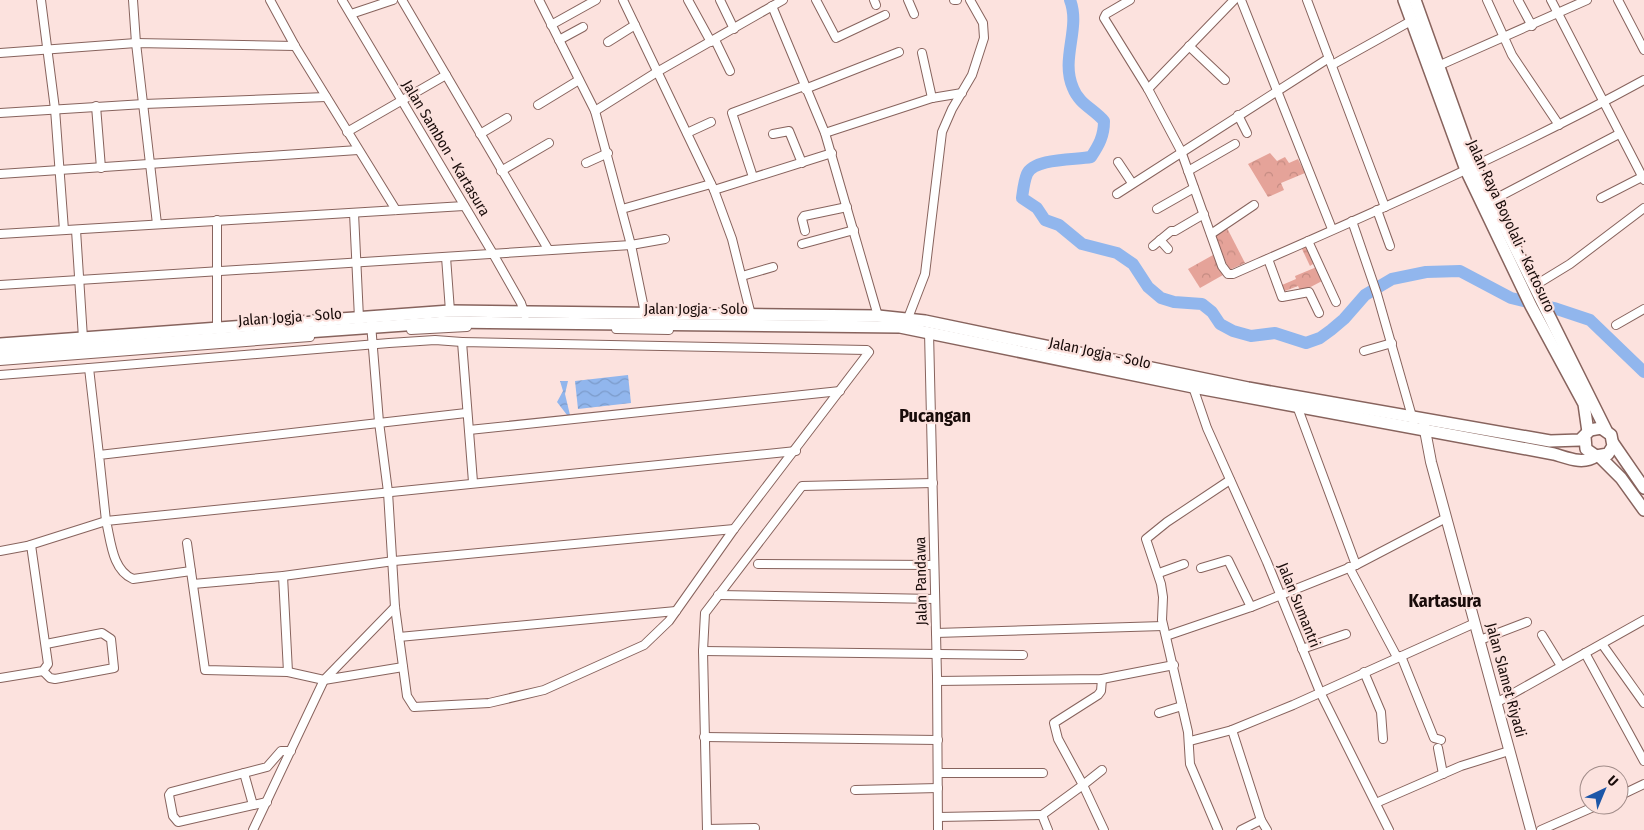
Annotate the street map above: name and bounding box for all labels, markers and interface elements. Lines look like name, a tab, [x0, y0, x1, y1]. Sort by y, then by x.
street label: Jalan Sambon - Kartasura	[398, 77, 494, 219]
street label: Jalan Raya Boyolali - Kartosuro	[1463, 137, 1559, 315]
street label: Jalan Jogja - Solo	[644, 300, 748, 318]
street label: Jalan Jogja - Solo	[238, 304, 343, 330]
street label: Jalan Jogja - Solo	[1047, 333, 1153, 373]
district label: Pucangan	[899, 405, 971, 427]
street label: Jalan Pandawa	[911, 537, 931, 625]
street label: Jalan Sumantri	[1274, 560, 1324, 650]
district label: Kartasura	[1408, 590, 1482, 612]
street label: Jalan Slamet Riyadi	[1482, 621, 1530, 739]
north arrow	[1579, 765, 1629, 815]
text: U	[1604, 772, 1622, 790]

